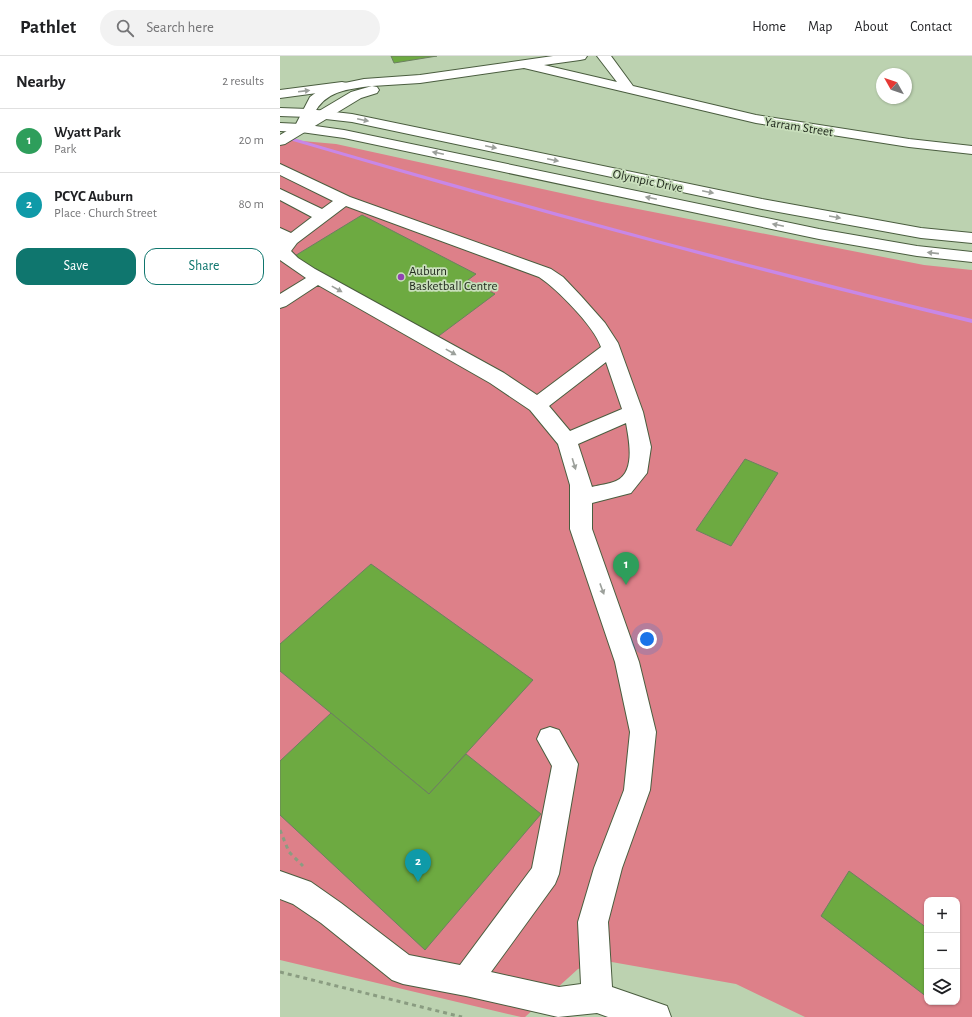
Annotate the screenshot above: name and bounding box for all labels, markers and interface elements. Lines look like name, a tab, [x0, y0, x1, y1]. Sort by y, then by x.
search box	[100, 10, 380, 46]
icon: search	[114, 17, 136, 39]
text: Pathlet	[20, 18, 76, 37]
text: Search here	[146, 20, 214, 35]
text: Home	[752, 20, 786, 34]
text: Map	[808, 20, 832, 34]
text: About	[854, 20, 888, 34]
text: Contact	[910, 20, 952, 34]
north arrow	[876, 68, 912, 104]
text: Nearby	[16, 73, 66, 90]
text: 2 results	[222, 75, 264, 88]
one-way arrow	[298, 88, 310, 94]
street label: Yarram Street	[764, 116, 834, 139]
one-way arrow	[357, 118, 369, 124]
text: Wyatt Park	[54, 125, 121, 140]
text: 1	[27, 134, 31, 147]
text: 20 m	[239, 134, 264, 147]
text: Park	[54, 143, 76, 156]
one-way arrow	[484, 144, 497, 150]
one-way arrow	[432, 150, 444, 156]
one-way arrow	[547, 157, 559, 163]
street label: Olympic Drive	[611, 168, 684, 195]
text: PCYC Auburn	[54, 189, 133, 204]
one-way arrow	[702, 190, 714, 196]
one-way arrow	[644, 195, 657, 201]
text: 2	[26, 198, 32, 211]
text: 80 m	[238, 198, 264, 211]
text: Place · Church Street	[54, 207, 157, 220]
one-way arrow	[829, 214, 842, 220]
one-way arrow	[772, 222, 784, 228]
button: Save	[16, 248, 136, 285]
button: Share	[144, 248, 264, 285]
one-way arrow	[927, 250, 939, 256]
place label: Auburn Basketball Centre	[409, 265, 497, 293]
marker: Auburn Basketball Centre	[396, 272, 406, 282]
one-way arrow	[332, 286, 343, 293]
one-way arrow	[445, 349, 457, 356]
one-way arrow	[571, 458, 577, 470]
pin: 1	[613, 552, 639, 585]
one-way arrow	[600, 584, 606, 596]
your location	[637, 629, 657, 649]
pin: 2	[405, 849, 431, 882]
map controls	[924, 897, 960, 1005]
button: +	[924, 897, 960, 933]
button: −	[924, 933, 960, 969]
button: layers	[924, 969, 960, 1005]

